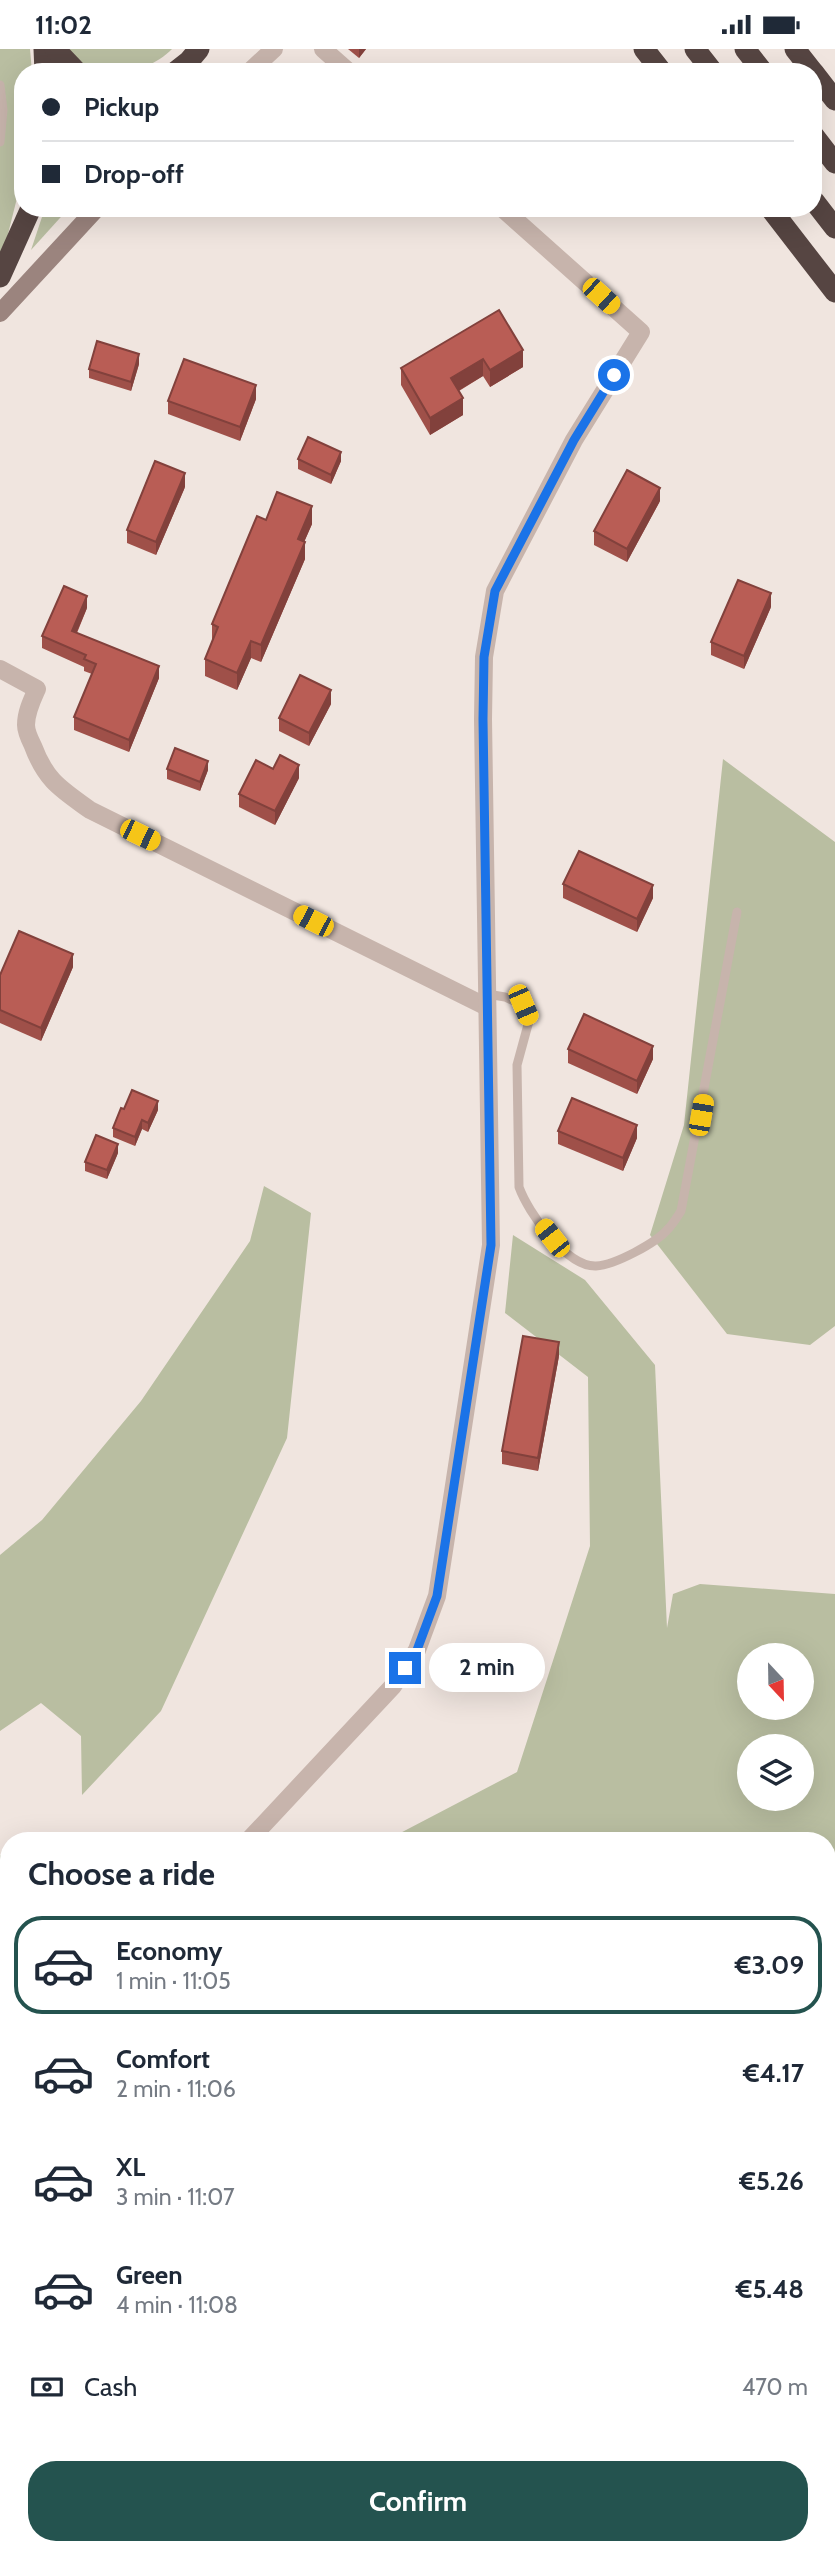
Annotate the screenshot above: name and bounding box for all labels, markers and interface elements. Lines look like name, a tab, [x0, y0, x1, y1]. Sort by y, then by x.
text: 11:02	[35, 9, 92, 41]
text: Pickup	[84, 91, 159, 123]
text: Drop-off	[84, 158, 184, 190]
car	[579, 274, 624, 318]
route start	[598, 359, 630, 391]
car	[117, 816, 164, 854]
car	[290, 902, 337, 940]
car	[506, 982, 541, 1028]
car	[688, 1092, 715, 1138]
car	[531, 1215, 574, 1261]
callout: 2 min	[430, 1643, 545, 1693]
north arrow	[737, 1643, 814, 1720]
map controls	[737, 1643, 814, 1811]
route end	[389, 1652, 421, 1684]
text: 2 min	[459, 1653, 515, 1681]
button: layers	[737, 1734, 814, 1811]
text: Choose a ride	[28, 1854, 215, 1893]
icon: car	[32, 1934, 95, 1997]
text: Economy	[116, 1935, 222, 1967]
text: €3.09	[735, 1949, 804, 1981]
text: 1 min · 11:05	[116, 1967, 231, 1995]
icon: car	[32, 2042, 95, 2105]
text: Comfort	[116, 2043, 210, 2075]
text: €4.17	[743, 2057, 804, 2089]
text: 2 min · 11:06	[116, 2075, 236, 2103]
icon: car	[32, 2150, 95, 2213]
text: XL	[116, 2151, 145, 2183]
text: €5.26	[739, 2165, 804, 2197]
text: 3 min · 11:07	[116, 2183, 235, 2211]
icon: car	[32, 2258, 95, 2321]
text: Green	[116, 2259, 183, 2291]
text: €5.48	[736, 2273, 804, 2305]
text: 4 min · 11:08	[116, 2291, 238, 2319]
icon: cash	[28, 2368, 66, 2406]
text: Cash	[84, 2371, 137, 2403]
text: 470 m	[742, 2373, 808, 2401]
button: Confirm	[28, 2461, 808, 2541]

